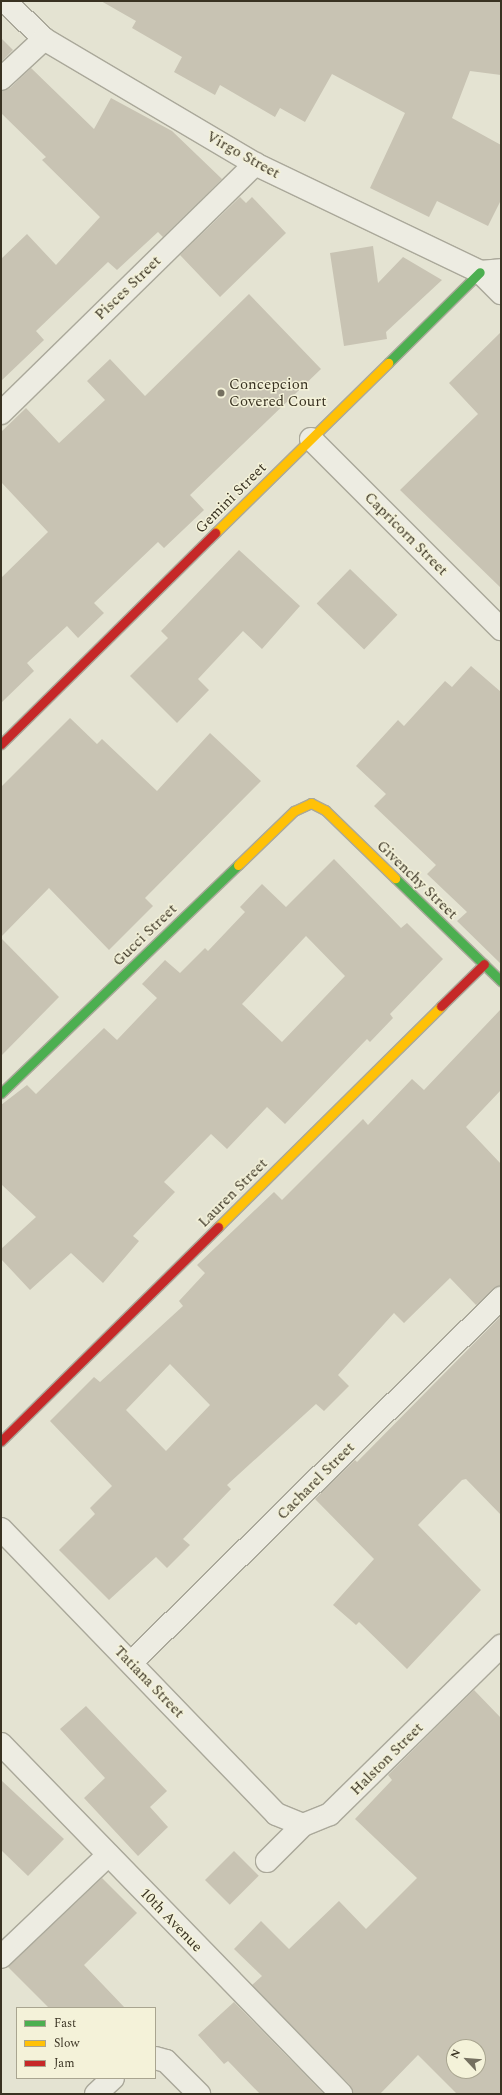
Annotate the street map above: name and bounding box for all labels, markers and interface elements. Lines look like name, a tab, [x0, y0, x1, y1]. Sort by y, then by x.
street label: Virgo Street	[203, 127, 283, 183]
street label: Pisces Street	[91, 252, 165, 324]
place label: Concepcion Covered Court	[229, 375, 326, 410]
marker: Concepcion Covered Court	[216, 388, 226, 398]
street label: Gemini Street	[192, 459, 270, 537]
street label: Capricorn Street	[361, 489, 451, 579]
street label: Givenchy Street	[373, 837, 461, 923]
street label: Gucci Street	[109, 900, 181, 970]
street label: Lauren Street	[195, 1155, 271, 1231]
street label: Cacharel Street	[274, 1439, 358, 1523]
street label: Tatiana Street	[110, 1642, 188, 1722]
street label: Halston Street	[347, 1719, 427, 1799]
street label: 10th Avenue	[136, 1884, 206, 1956]
legend	[16, 2007, 156, 2079]
text: Fast	[54, 2014, 76, 2033]
text: Slow	[54, 2034, 79, 2053]
north arrow	[446, 2039, 486, 2079]
text: N	[446, 2046, 465, 2062]
text: Jam	[54, 2054, 75, 2073]

